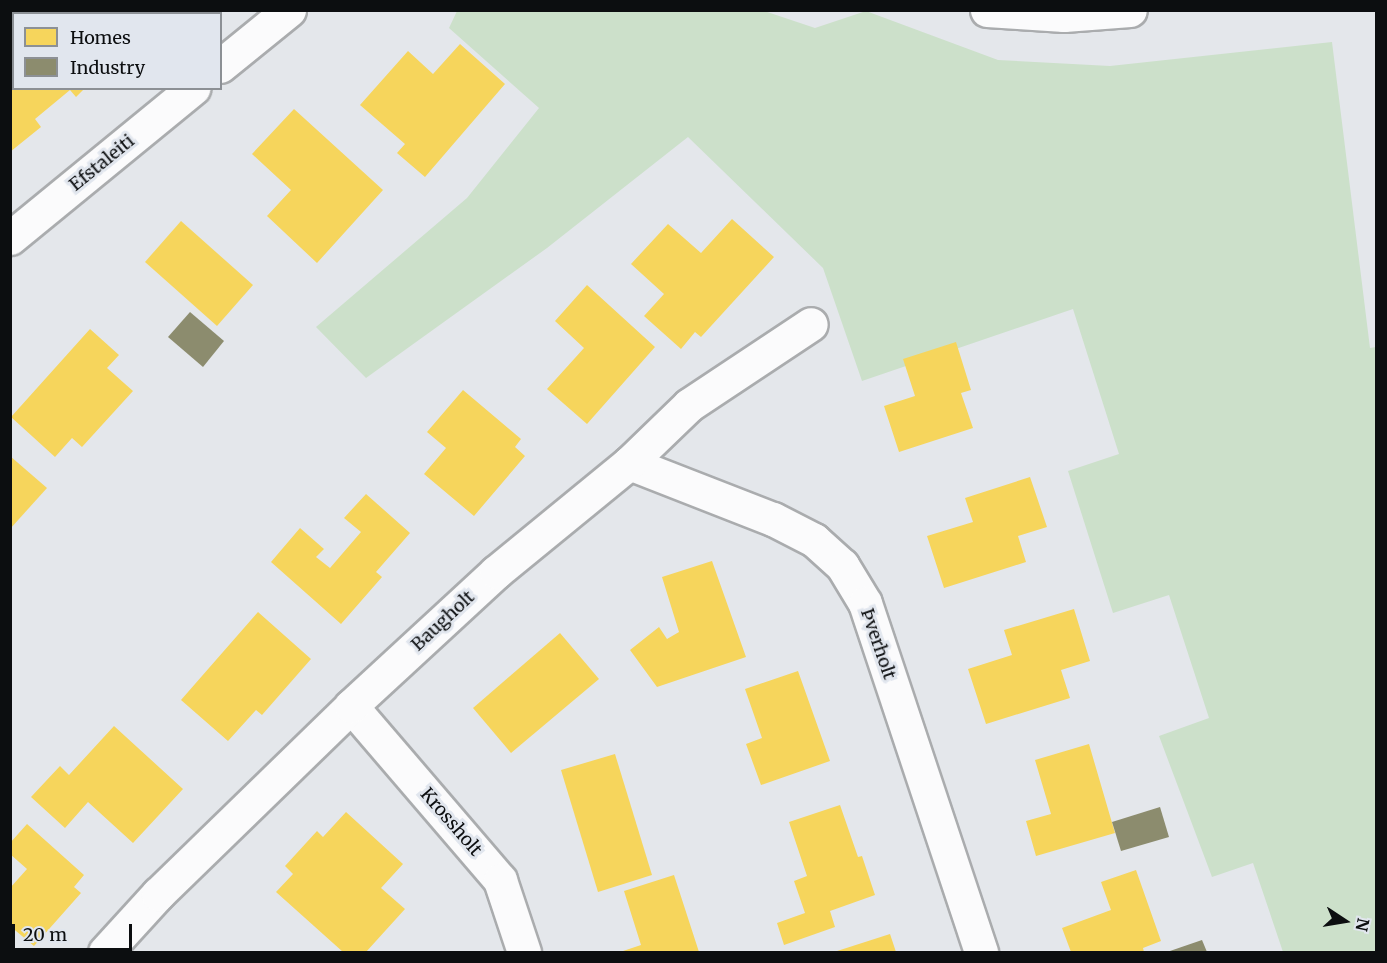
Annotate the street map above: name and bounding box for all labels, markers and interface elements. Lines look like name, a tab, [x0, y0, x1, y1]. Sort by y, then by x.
legend	[12, 12, 222, 90]
text: Homes	[70, 26, 131, 49]
text: Industry	[70, 56, 145, 79]
street label: Efstaleiti	[65, 130, 139, 196]
street label: Baugholt	[407, 586, 479, 656]
street label: Þverholt	[856, 606, 900, 682]
street label: Krossholt	[416, 784, 486, 860]
north arrow	[1315, 891, 1375, 951]
scale bar	[15, 912, 135, 950]
text: N	[1352, 916, 1374, 933]
text: 20 m	[23, 923, 67, 946]

